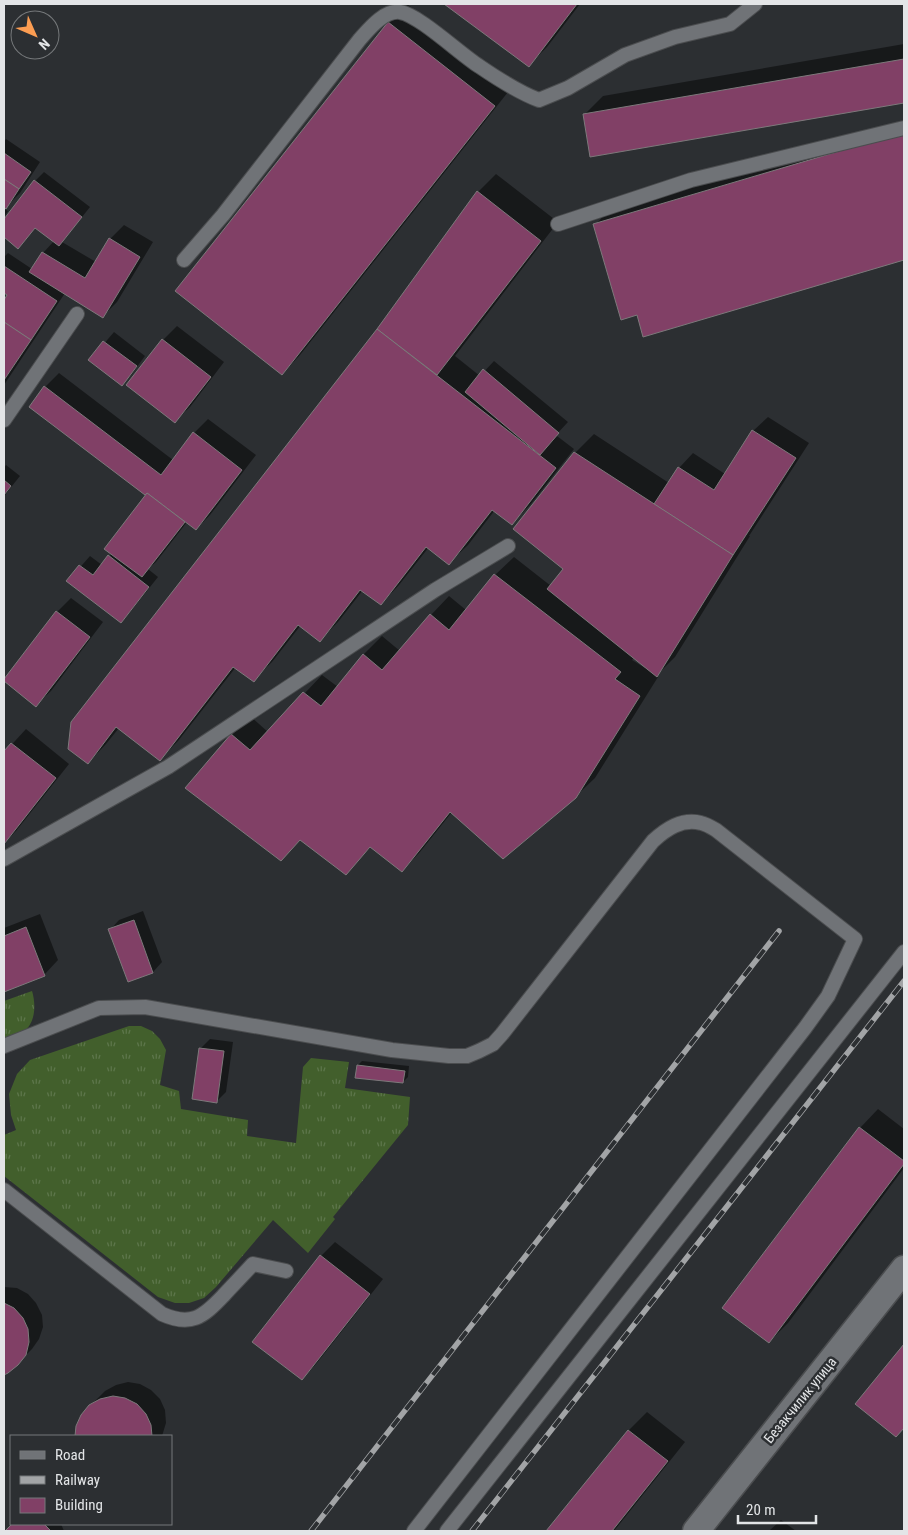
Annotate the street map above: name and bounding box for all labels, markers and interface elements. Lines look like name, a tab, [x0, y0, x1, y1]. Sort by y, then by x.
north arrow	[10, 10, 60, 60]
text: N	[36, 36, 53, 53]
street label: Безакчилик улица	[760, 1354, 840, 1446]
legend	[10, 1435, 172, 1525]
text: Road	[55, 1446, 85, 1464]
text: Railway	[55, 1471, 100, 1489]
scale bar	[738, 1492, 816, 1524]
text: Building	[55, 1496, 103, 1514]
text: 20 m	[746, 1501, 776, 1519]

